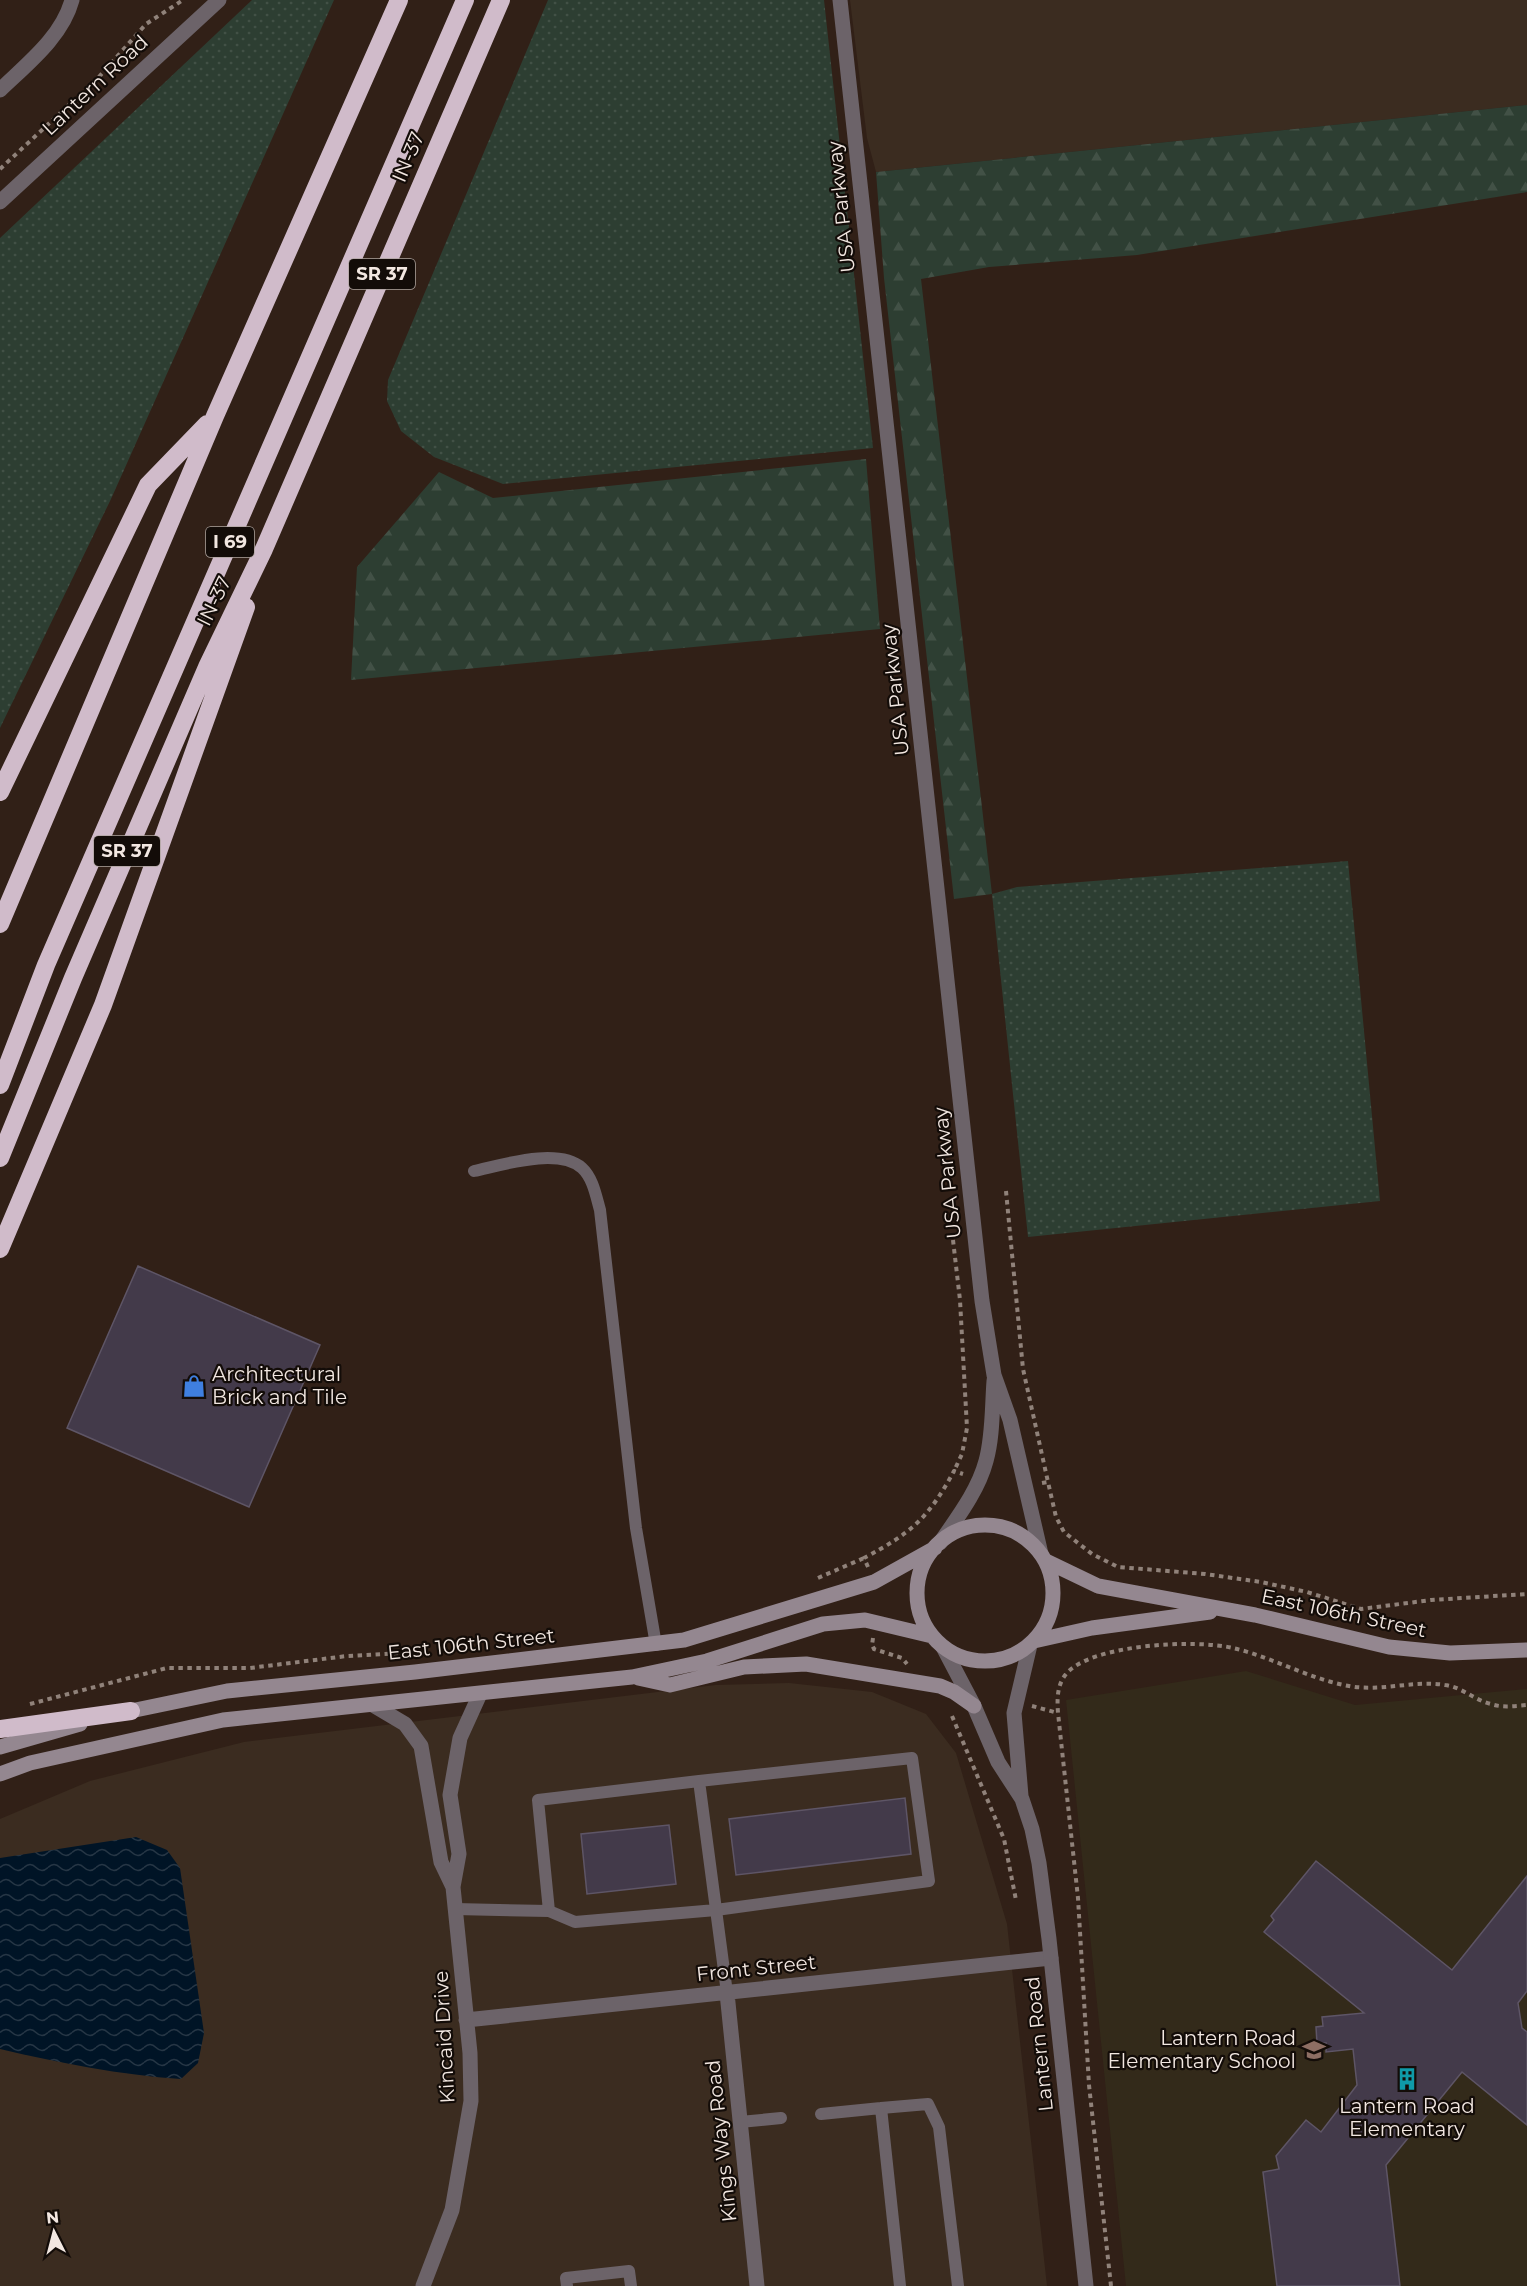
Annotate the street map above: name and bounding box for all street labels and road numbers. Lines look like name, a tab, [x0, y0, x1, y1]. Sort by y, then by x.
street label: Lantern Road	[37, 30, 153, 140]
street label: IN-37	[387, 128, 429, 186]
street label: USA Parkway	[822, 140, 860, 274]
road number: SR 37	[349, 259, 415, 289]
road number: I 69	[206, 527, 254, 557]
street label: IN-37	[192, 572, 236, 630]
street label: USA Parkway	[876, 623, 914, 757]
road number: SR 37	[94, 836, 160, 866]
street label: USA Parkway	[928, 1106, 966, 1240]
street label: East 106th Street	[1259, 1584, 1429, 1642]
street label: East 106th Street	[386, 1623, 556, 1665]
street label: Front Street	[695, 1950, 817, 1986]
street label: Kincaid Drive	[429, 1970, 459, 2104]
street label: Lantern Road	[1020, 1975, 1058, 2113]
street label: Kings Way Road	[701, 2059, 741, 2223]

